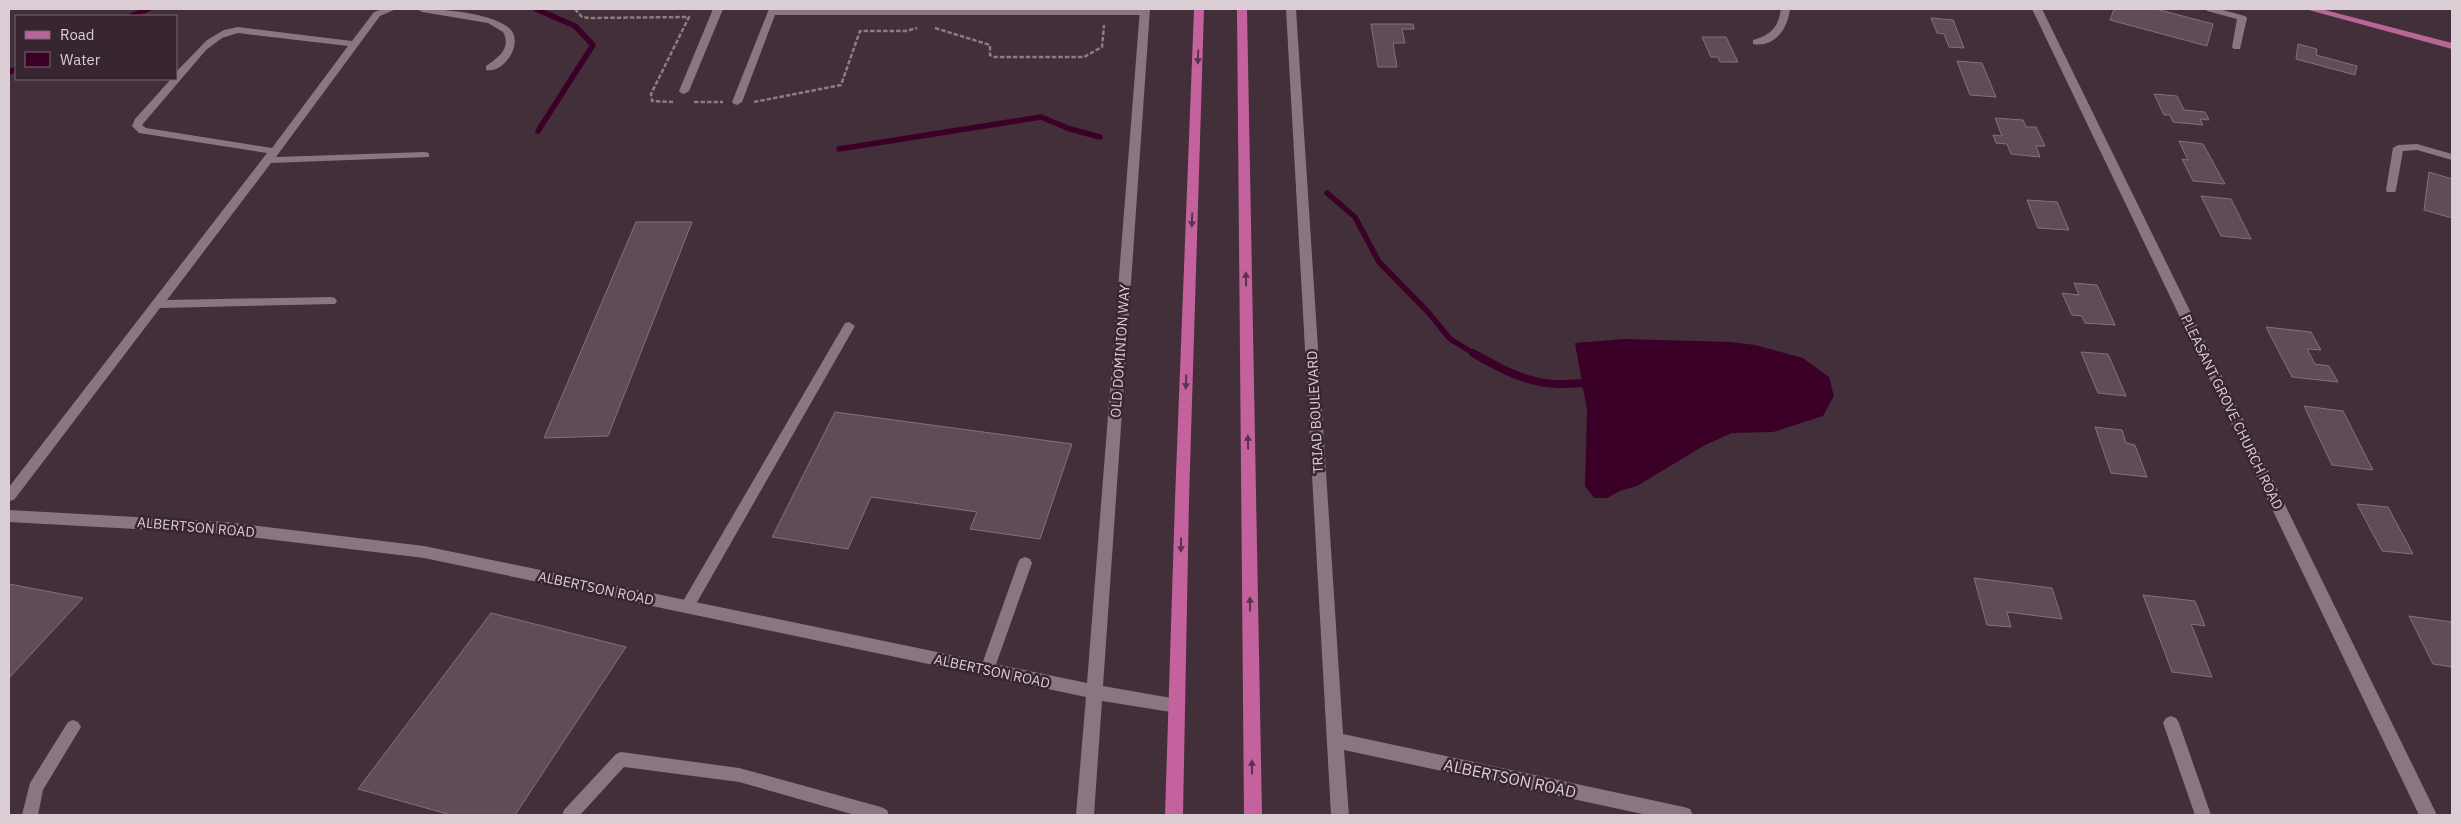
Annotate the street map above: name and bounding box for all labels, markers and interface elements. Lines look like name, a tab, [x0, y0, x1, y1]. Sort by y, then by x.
legend	[15, 15, 178, 80]
text: Road	[60, 25, 95, 44]
text: Water	[60, 50, 101, 69]
one-way arrow	[1193, 50, 1201, 66]
one-way arrow	[1188, 212, 1196, 228]
one-way arrow	[1242, 271, 1250, 287]
street label: OLD DOMINION WAY	[1106, 283, 1134, 418]
street label: PLEASANT GROVE CHURCH ROAD	[2177, 311, 2287, 513]
street label: TRIAD BOULEVARD	[1303, 350, 1327, 474]
one-way arrow	[1182, 375, 1190, 391]
one-way arrow	[1244, 433, 1252, 449]
street label: ALBERTSON ROAD	[136, 513, 256, 541]
one-way arrow	[1177, 537, 1185, 553]
street label: ALBERTSON ROAD	[536, 567, 656, 609]
one-way arrow	[1246, 596, 1254, 612]
street label: ALBERTSON ROAD	[932, 650, 1052, 692]
street label: ALBERTSON ROAD	[1442, 754, 1578, 802]
one-way arrow	[1248, 758, 1256, 774]

